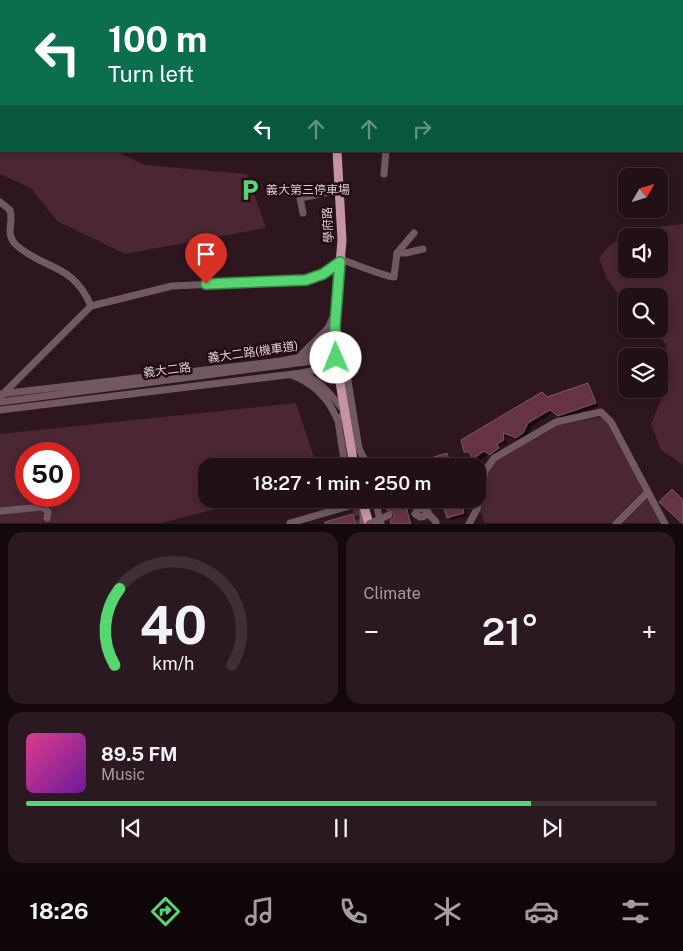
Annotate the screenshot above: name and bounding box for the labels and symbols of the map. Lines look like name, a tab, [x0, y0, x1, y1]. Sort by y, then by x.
north arrow	[618, 168, 668, 218]
parking icon: 義大第三停車場	[237, 177, 263, 203]
place label: 義大第三停車場	[266, 183, 350, 197]
street label: 學府路	[320, 207, 336, 243]
pin	[185, 233, 227, 284]
position arrow	[309, 331, 361, 383]
street label: 義大二路(機車道)	[207, 339, 299, 365]
street label: 義大二路	[142, 360, 192, 380]
speed limit sign: 50	[15, 442, 80, 507]

